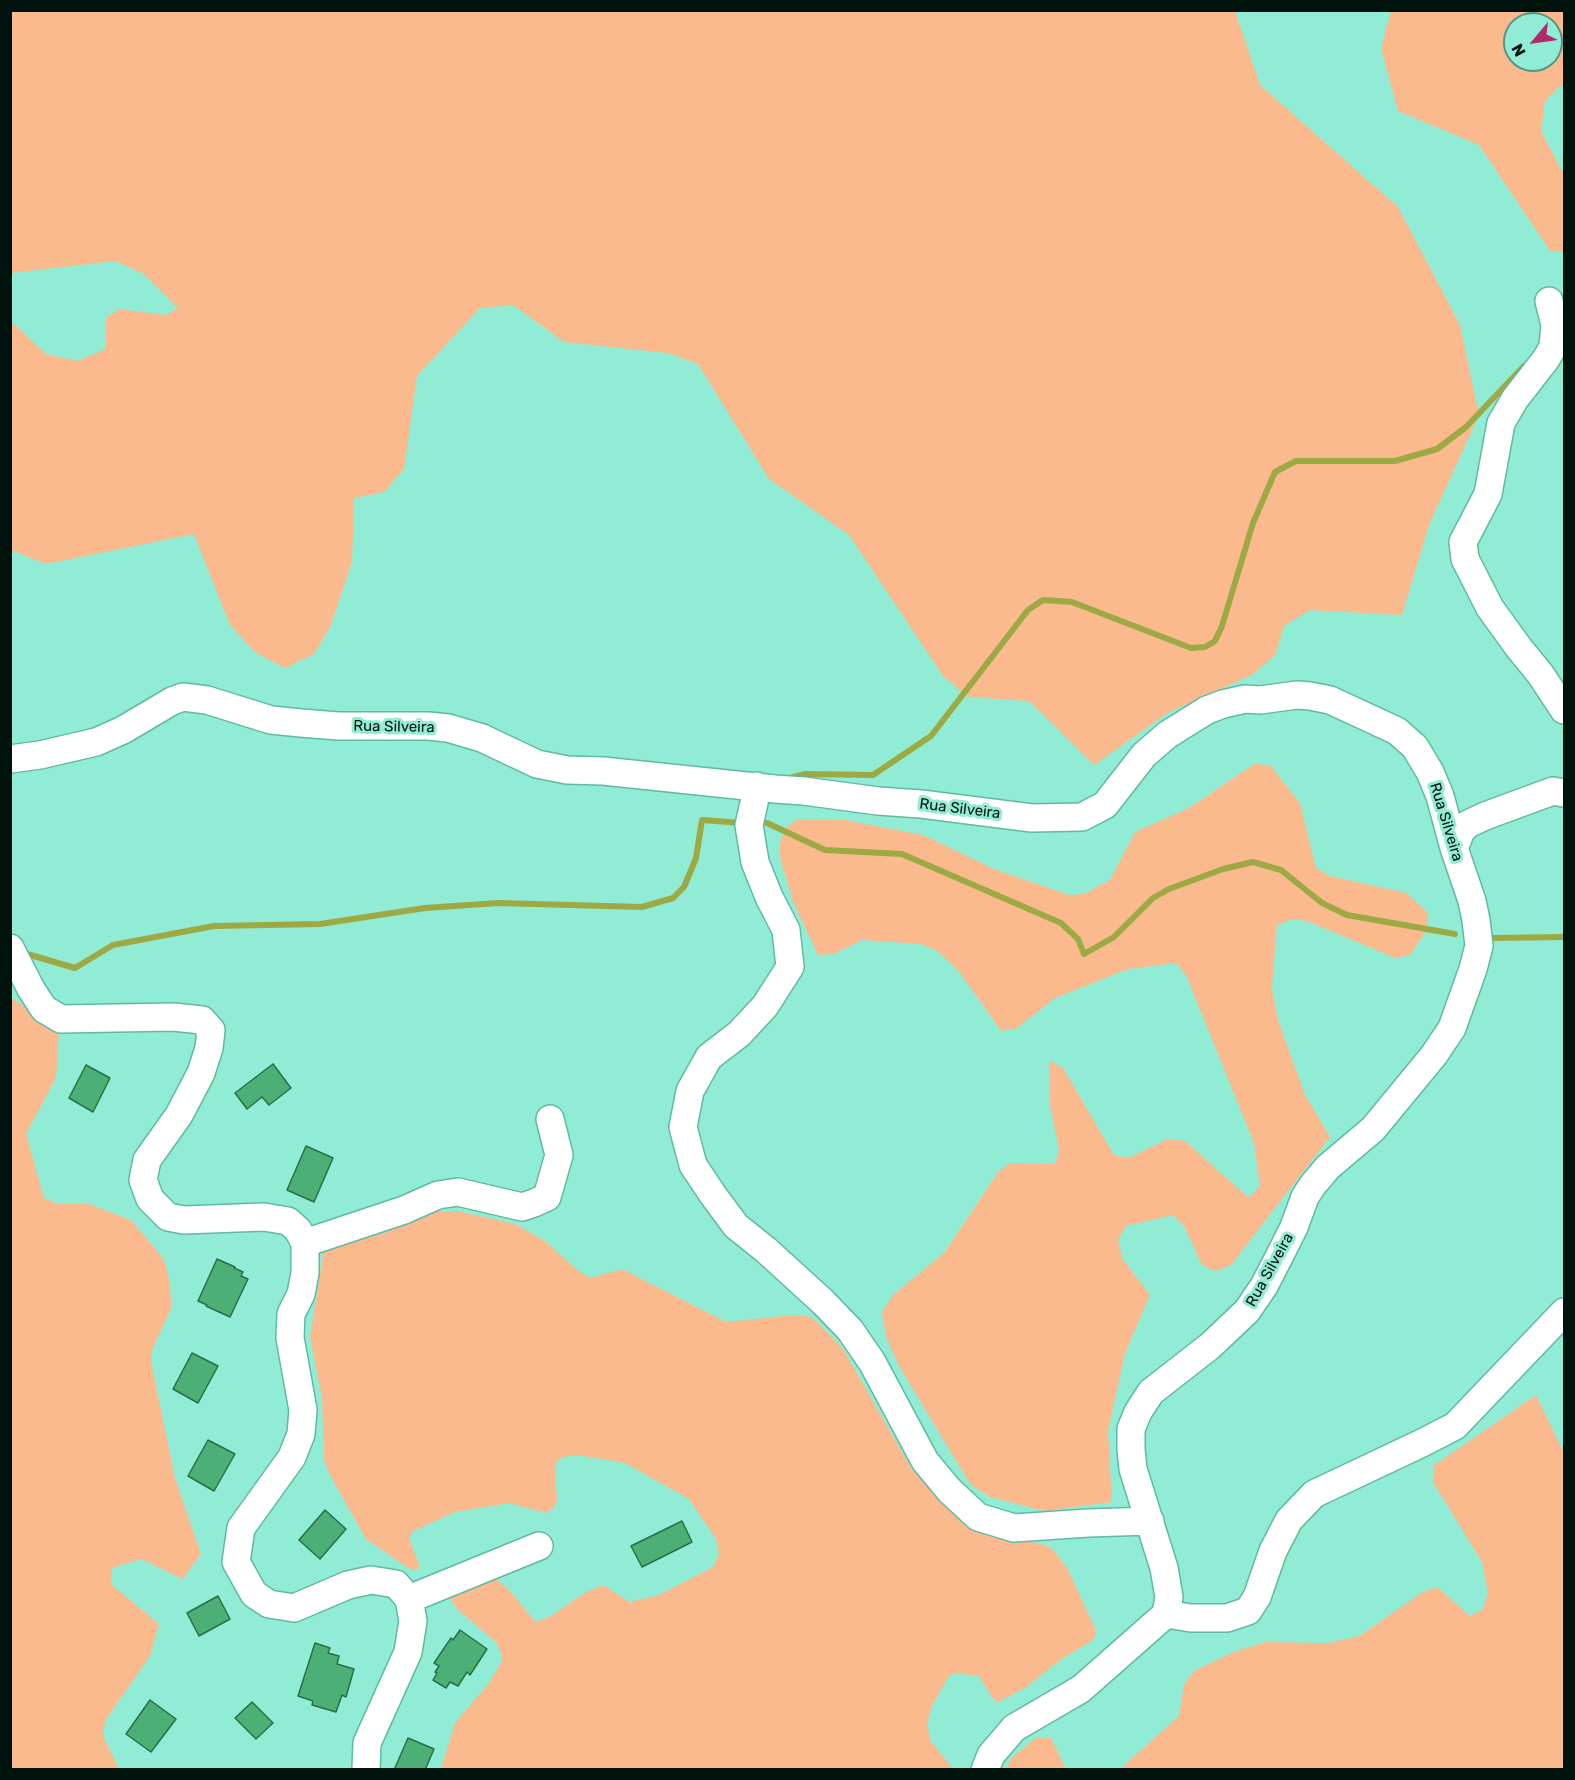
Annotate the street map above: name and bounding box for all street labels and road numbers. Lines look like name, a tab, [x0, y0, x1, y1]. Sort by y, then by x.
street label: Rua Silveira	[353, 717, 435, 737]
street label: Rua Silveira	[1426, 780, 1466, 864]
street label: Rua Silveira	[919, 795, 1001, 823]
street label: Rua Silveira	[1242, 1230, 1298, 1310]

